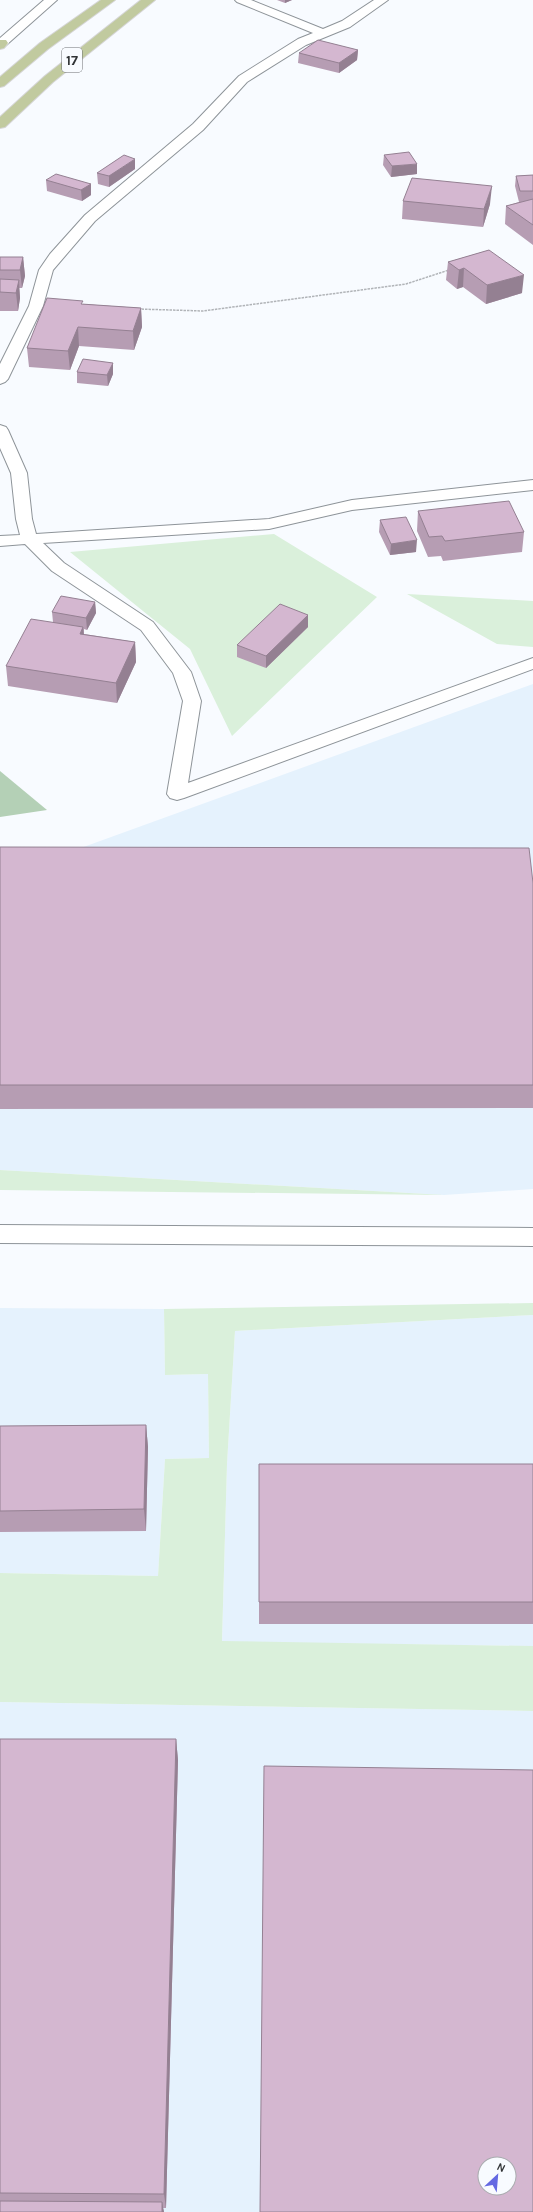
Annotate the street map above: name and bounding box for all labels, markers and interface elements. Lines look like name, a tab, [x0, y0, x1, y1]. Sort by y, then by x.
road number: 17	[62, 48, 82, 72]
north arrow	[477, 2156, 517, 2196]
text: N	[495, 2160, 508, 2175]

